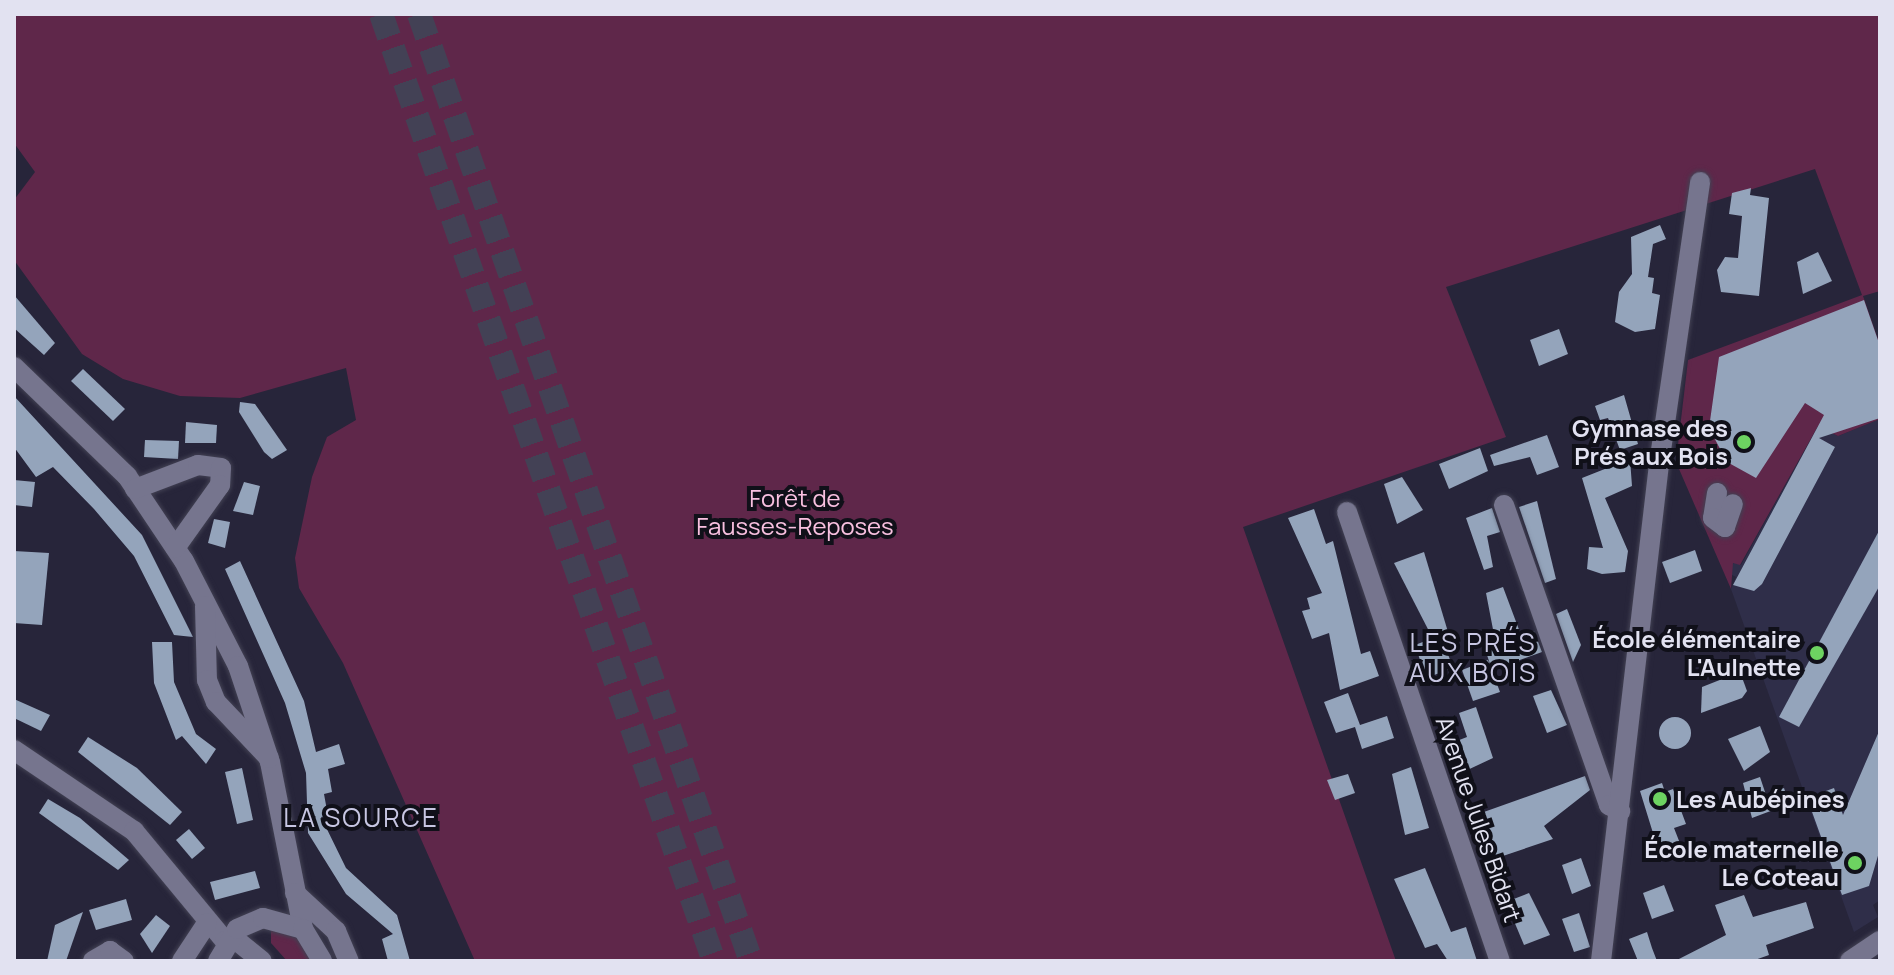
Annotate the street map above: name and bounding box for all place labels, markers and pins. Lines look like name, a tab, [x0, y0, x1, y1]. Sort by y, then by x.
place label: Gymnase des Prés aux Bois	[1572, 414, 1728, 470]
marker: Gymnase des Prés aux Bois	[1735, 433, 1753, 451]
place label: École élémentaire L'Aulnette	[1592, 625, 1801, 681]
marker: École élémentaire L'Aulnette	[1808, 644, 1826, 662]
place label: Les Aubépines	[1676, 785, 1845, 813]
marker: Les Aubépines	[1651, 790, 1669, 808]
place label: École maternelle Le Coteau	[1644, 835, 1839, 891]
marker: École maternelle Le Coteau	[1846, 854, 1864, 872]

